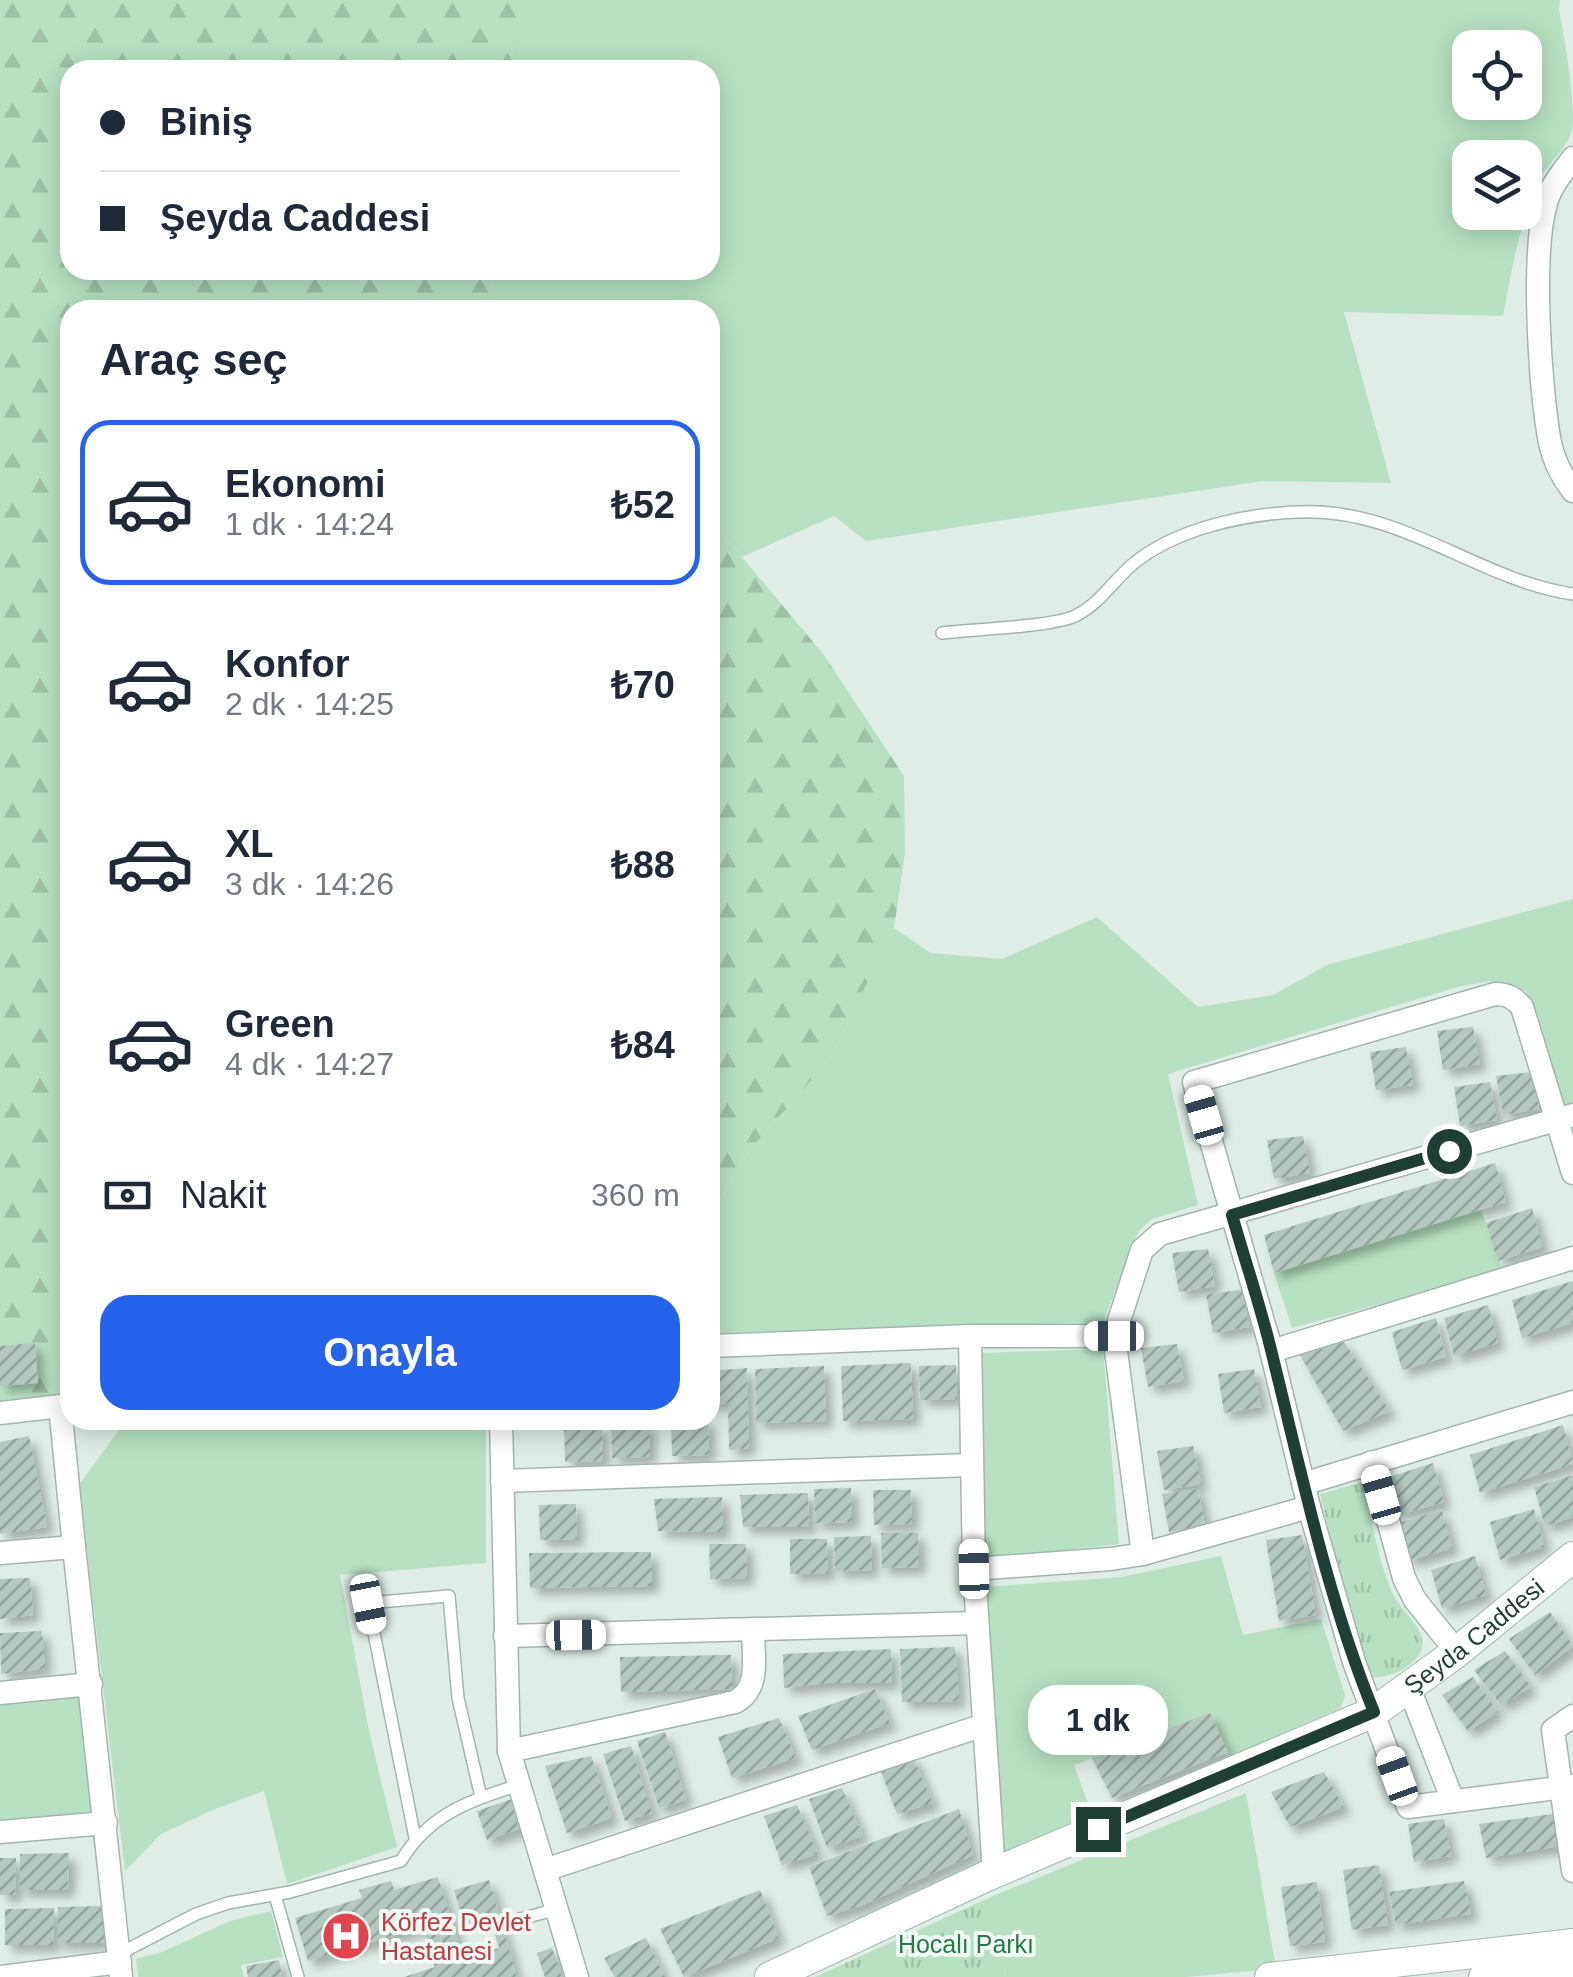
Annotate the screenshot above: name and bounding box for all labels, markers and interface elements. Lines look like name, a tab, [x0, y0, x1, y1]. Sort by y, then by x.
map controls	[1452, 30, 1542, 230]
button: locate	[1452, 30, 1542, 120]
text: Biniş	[160, 101, 253, 143]
button: layers	[1452, 140, 1542, 230]
text: Şeyda Caddesi	[160, 197, 430, 239]
text: Araç seç	[100, 334, 288, 385]
icon: car	[105, 458, 195, 548]
text: Ekonomi	[225, 463, 385, 505]
text: ₺52	[611, 484, 675, 526]
text: 1 dk · 14:24	[225, 506, 394, 542]
icon: car	[105, 638, 195, 728]
text: Konfor	[225, 643, 350, 685]
text: ₺70	[611, 664, 675, 706]
text: 2 dk · 14:25	[225, 686, 394, 722]
icon: car	[105, 818, 195, 908]
text: XL	[225, 823, 274, 865]
text: ₺88	[611, 844, 675, 886]
text: 3 dk · 14:26	[225, 866, 394, 902]
icon: car	[105, 998, 195, 1088]
text: Green	[225, 1003, 335, 1045]
text: ₺84	[611, 1024, 675, 1066]
text: 4 dk · 14:27	[225, 1046, 394, 1082]
car	[1181, 1082, 1227, 1148]
route start	[1427, 1129, 1472, 1174]
icon: cash	[100, 1168, 155, 1223]
text: Nakit	[180, 1174, 267, 1216]
text: 360 m	[591, 1177, 680, 1213]
button: Onayla	[100, 1295, 680, 1410]
car	[1084, 1321, 1144, 1351]
car	[1358, 1462, 1404, 1528]
car	[958, 1539, 990, 1599]
car	[348, 1572, 388, 1636]
street label: Şeyda Caddesi	[1399, 1573, 1549, 1700]
car	[546, 1619, 606, 1651]
callout: 1 dk	[1028, 1684, 1168, 1754]
text: 1 dk	[1066, 1702, 1130, 1738]
car	[1373, 1743, 1421, 1809]
route end	[1076, 1807, 1121, 1852]
place label: Körfez Devlet Hastanesi	[381, 1908, 531, 1965]
hospital icon: Körfez Devlet Hastanesi	[320, 1910, 372, 1962]
park label: Hocalı Parkı	[898, 1930, 1034, 1958]

